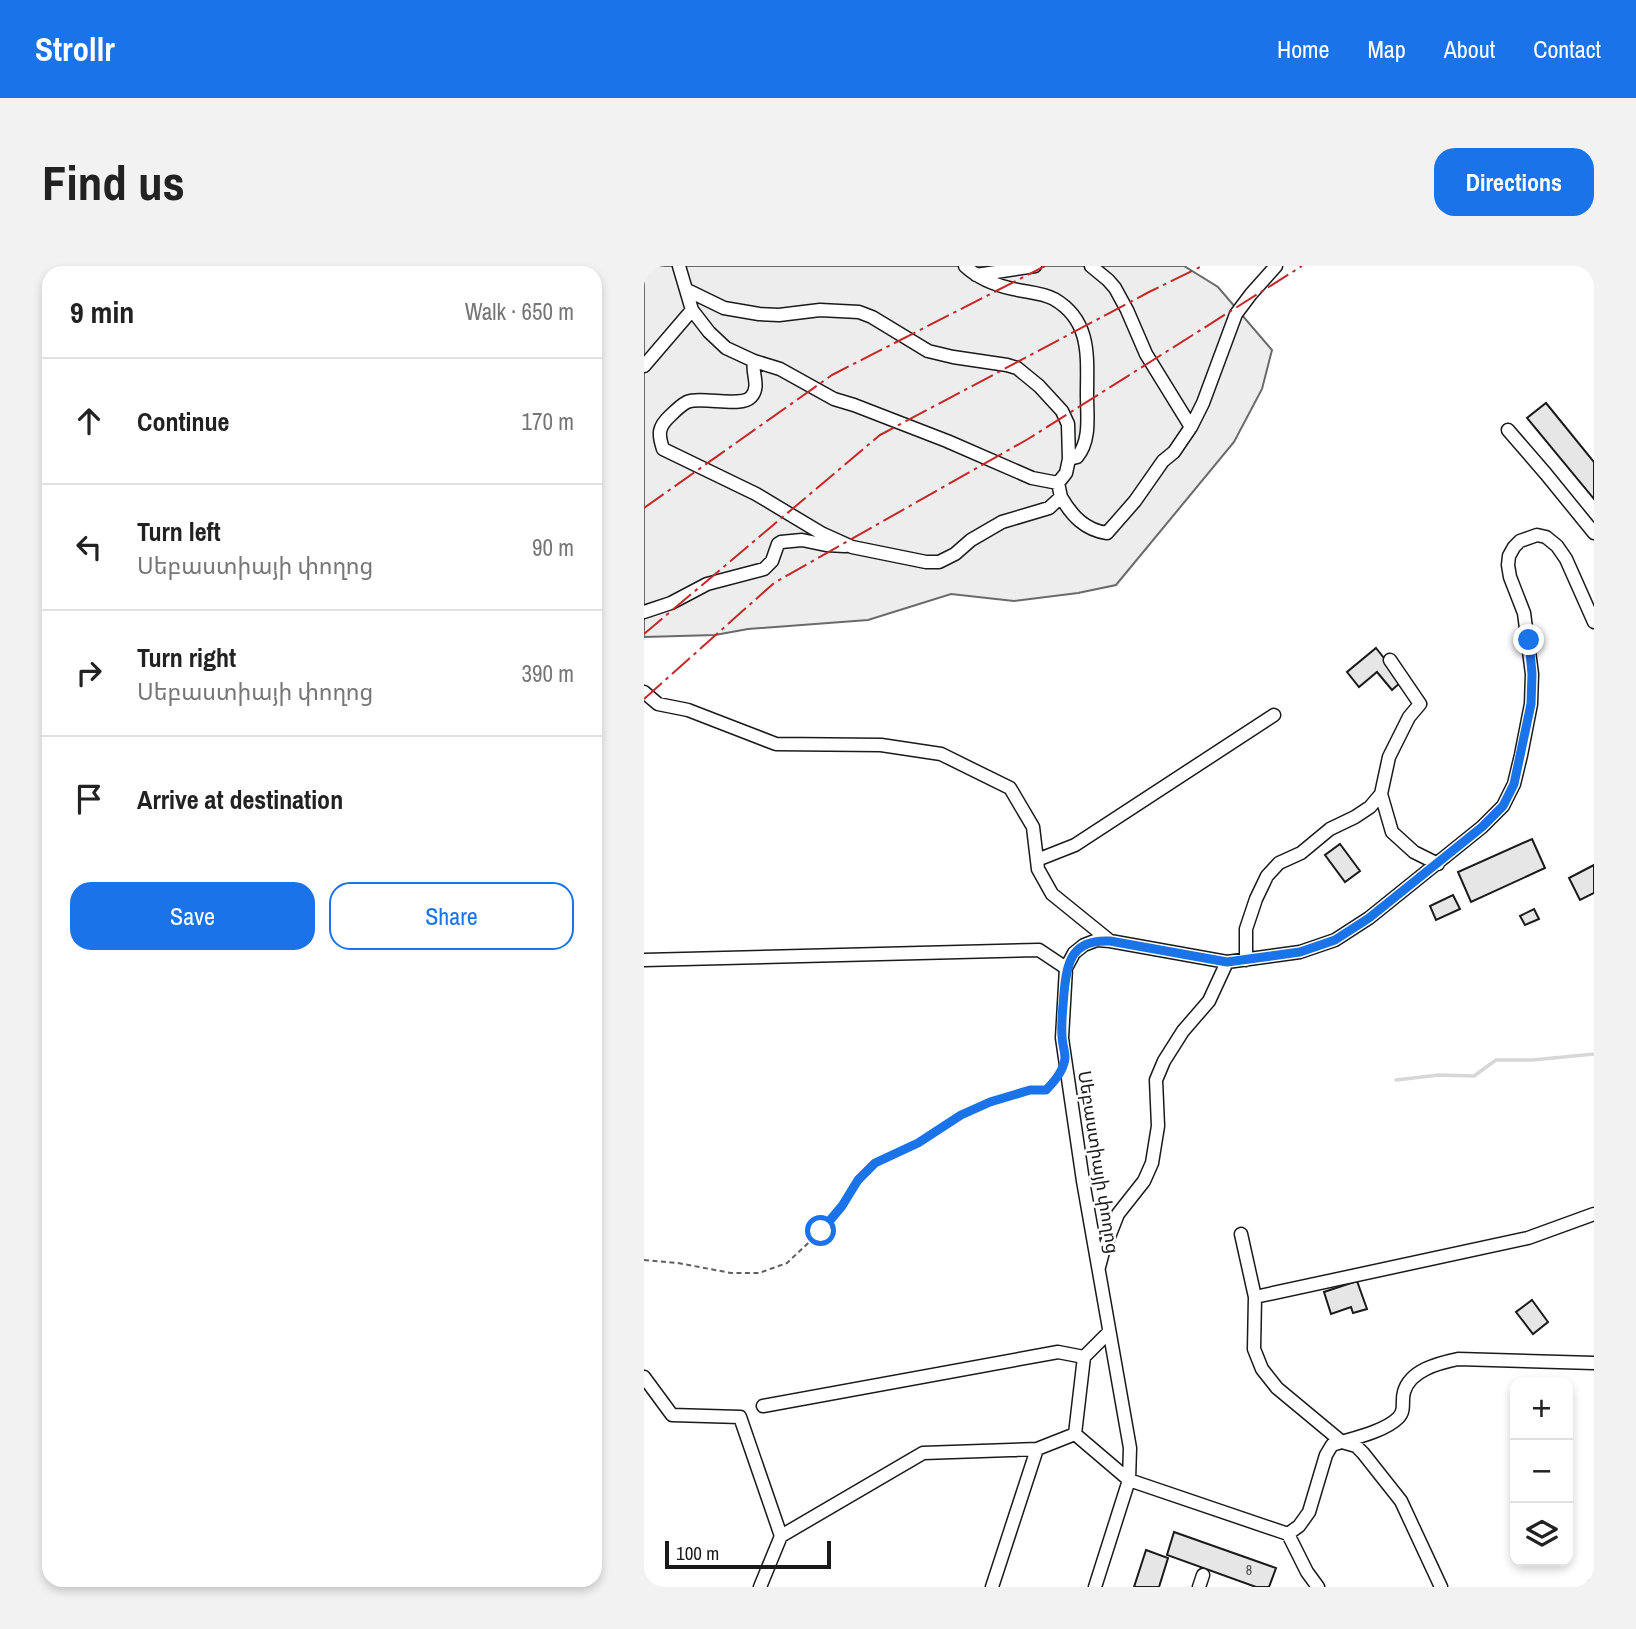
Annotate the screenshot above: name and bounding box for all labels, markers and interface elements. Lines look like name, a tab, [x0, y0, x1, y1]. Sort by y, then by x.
text: Strollr	[35, 27, 115, 71]
text: Home	[1277, 33, 1329, 65]
text: Map	[1367, 33, 1406, 65]
text: About	[1444, 33, 1495, 65]
text: Contact	[1533, 33, 1601, 65]
button: Directions	[1434, 148, 1594, 216]
text: Find us	[42, 149, 185, 215]
text: 9 min	[70, 292, 134, 332]
text: Walk · 650 m	[465, 296, 574, 327]
icon: ahead	[70, 402, 108, 440]
text: Continue	[137, 404, 229, 439]
text: 170 m	[522, 406, 574, 437]
text: Turn left	[137, 514, 221, 549]
icon: left	[70, 528, 108, 566]
text: 90 m	[532, 532, 574, 563]
text: Սեբաստիայի փողոց	[137, 550, 373, 581]
route end	[1513, 624, 1544, 655]
text: Turn right	[137, 640, 236, 675]
icon: right	[70, 654, 108, 692]
text: 390 m	[522, 658, 574, 689]
text: Սեբաստիայի փողոց	[137, 676, 373, 707]
icon: arrive	[70, 780, 108, 818]
text: Arrive at destination	[137, 782, 343, 817]
button: Save	[70, 882, 315, 950]
button: Share	[329, 882, 574, 950]
street label: Սեբաստիայի փողոց	[1072, 1069, 1126, 1255]
route start	[805, 1215, 836, 1246]
map controls	[1510, 1377, 1573, 1566]
button: +	[1510, 1377, 1573, 1440]
button: −	[1510, 1440, 1573, 1503]
button: layers	[1510, 1503, 1573, 1566]
scale bar	[665, 1538, 831, 1570]
text: 100 m	[676, 1540, 719, 1566]
house number: 8	[1246, 1561, 1252, 1579]

